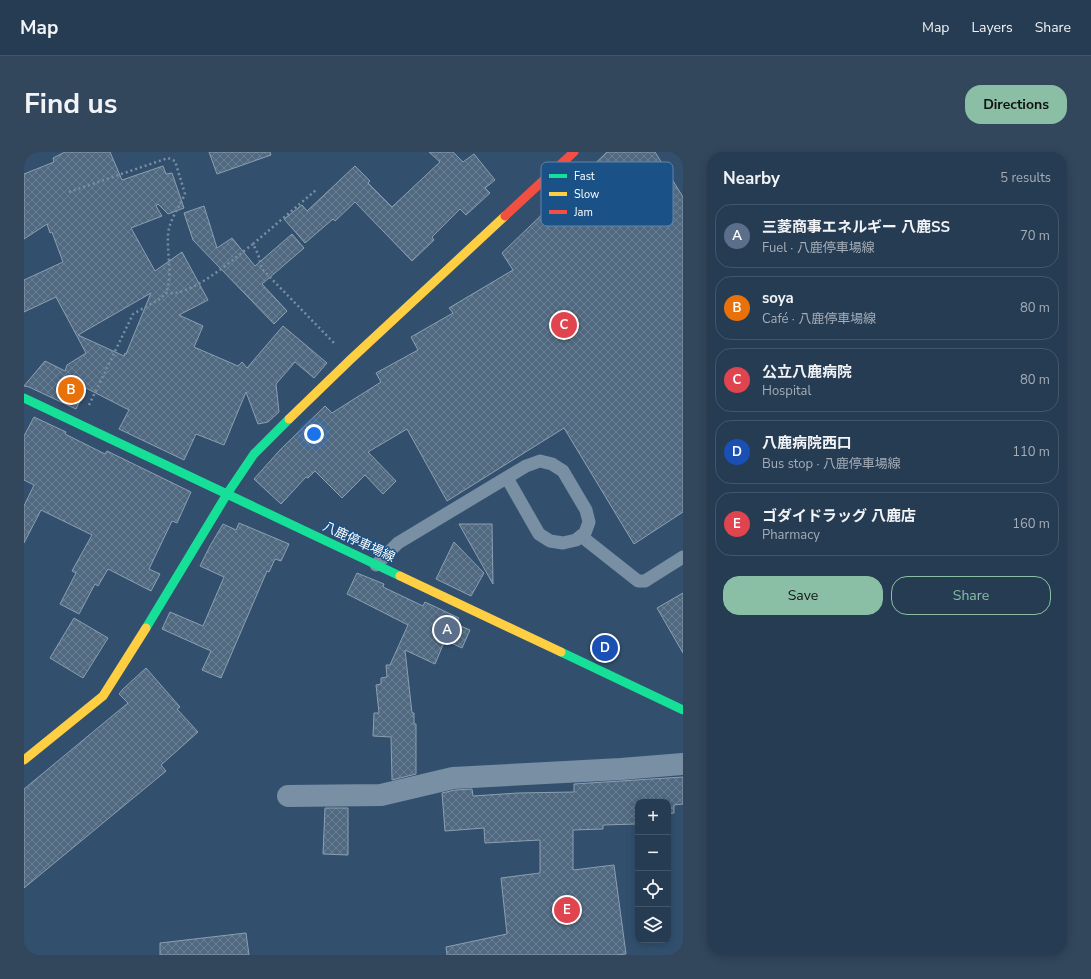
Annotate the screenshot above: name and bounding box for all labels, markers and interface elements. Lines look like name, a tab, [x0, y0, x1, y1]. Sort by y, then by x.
text: Map	[20, 15, 58, 41]
text: Map	[922, 18, 949, 37]
text: Layers	[971, 18, 1013, 37]
text: Share	[1035, 18, 1071, 37]
text: Find us	[24, 85, 118, 123]
button: Directions	[965, 85, 1067, 124]
legend	[541, 162, 673, 226]
text: Nearby	[723, 167, 780, 190]
text: Fast	[574, 169, 595, 184]
text: 5 results	[1000, 169, 1051, 187]
text: Slow	[574, 187, 599, 202]
text: Jam	[573, 205, 593, 220]
text: 三菱商事エネルギー 八鹿SS	[762, 217, 950, 237]
text: A	[732, 227, 742, 245]
text: 70 m	[1020, 227, 1050, 245]
text: Fuel · 八鹿停車場線	[762, 239, 875, 257]
text: soya	[762, 288, 794, 308]
text: B	[733, 299, 741, 317]
text: 80 m	[1020, 299, 1050, 317]
pin: C	[551, 310, 577, 340]
text: Café · 八鹿停車場線	[762, 310, 876, 328]
text: 公立八鹿病院	[762, 362, 852, 382]
text: C	[733, 371, 741, 389]
text: 80 m	[1020, 371, 1050, 389]
pin: B	[58, 375, 84, 405]
text: Hospital	[762, 382, 811, 400]
your location	[304, 424, 324, 444]
text: 八鹿病院西口	[762, 433, 852, 453]
text: D	[732, 443, 742, 461]
text: 110 m	[1012, 443, 1050, 461]
text: Bus stop · 八鹿停車場線	[762, 455, 901, 473]
text: ゴダイドラッグ 八鹿店	[762, 506, 916, 526]
text: E	[733, 515, 741, 533]
text: 160 m	[1012, 515, 1050, 533]
street label: 八鹿停車場線	[320, 517, 398, 567]
text: Pharmacy	[762, 526, 820, 544]
button: Save	[723, 576, 883, 615]
button: Share	[891, 576, 1051, 615]
pin: A	[434, 615, 460, 645]
pin: D	[592, 633, 618, 663]
map controls	[635, 799, 671, 943]
button: +	[635, 799, 671, 835]
button: −	[635, 835, 671, 871]
button: locate	[635, 871, 671, 907]
pin: E	[554, 895, 580, 925]
button: layers	[635, 907, 671, 943]

